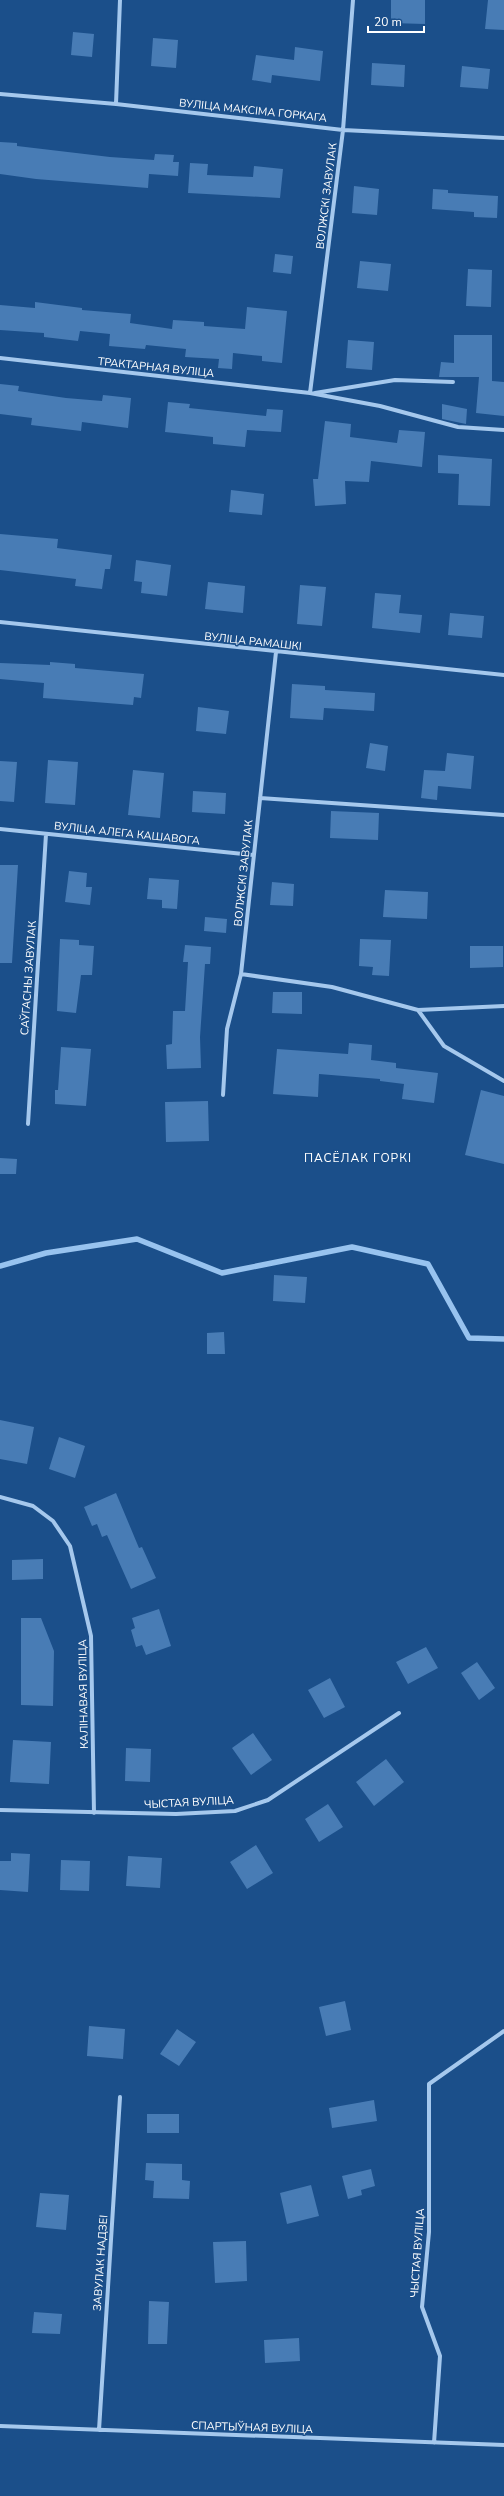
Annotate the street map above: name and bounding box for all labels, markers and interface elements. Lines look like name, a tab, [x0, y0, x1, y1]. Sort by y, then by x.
scale bar	[368, 8, 424, 34]
text: 20 m	[374, 14, 402, 30]
street label: ВУЛІЦА МАКСІМА ГОРКАГА	[178, 95, 328, 126]
street label: ВОЛЖСКІ ЗАВУЛАК	[313, 142, 340, 250]
street label: ТРАКТАРНАЯ ВУЛІЦА	[97, 354, 215, 381]
street label: ВУЛІЦА РАМАШКІ	[204, 629, 302, 654]
street label: ВУЛІЦА АЛЕГА КАШАВОГА	[53, 818, 201, 849]
street label: ВОЛЖСКІ ЗАВУЛАК	[230, 819, 257, 927]
street label: САЎГАСНЫ ЗАВУЛАК	[17, 920, 40, 1036]
district label: ПАСЁЛАК ГОРКІ	[304, 1150, 412, 1166]
street label: КАЛІНАВАЯ ВУЛІЦА	[75, 1639, 92, 1749]
street label: ЧЫСТАЯ ВУЛІЦА	[144, 1793, 234, 1812]
street label: ЧЫСТАЯ ВУЛІЦА	[407, 2208, 428, 2298]
street label: ЗАВУЛАК НАДЗЕІ	[90, 2214, 111, 2312]
street label: СПАРТЫЎНАЯ ВУЛІЦА	[191, 2418, 313, 2437]

